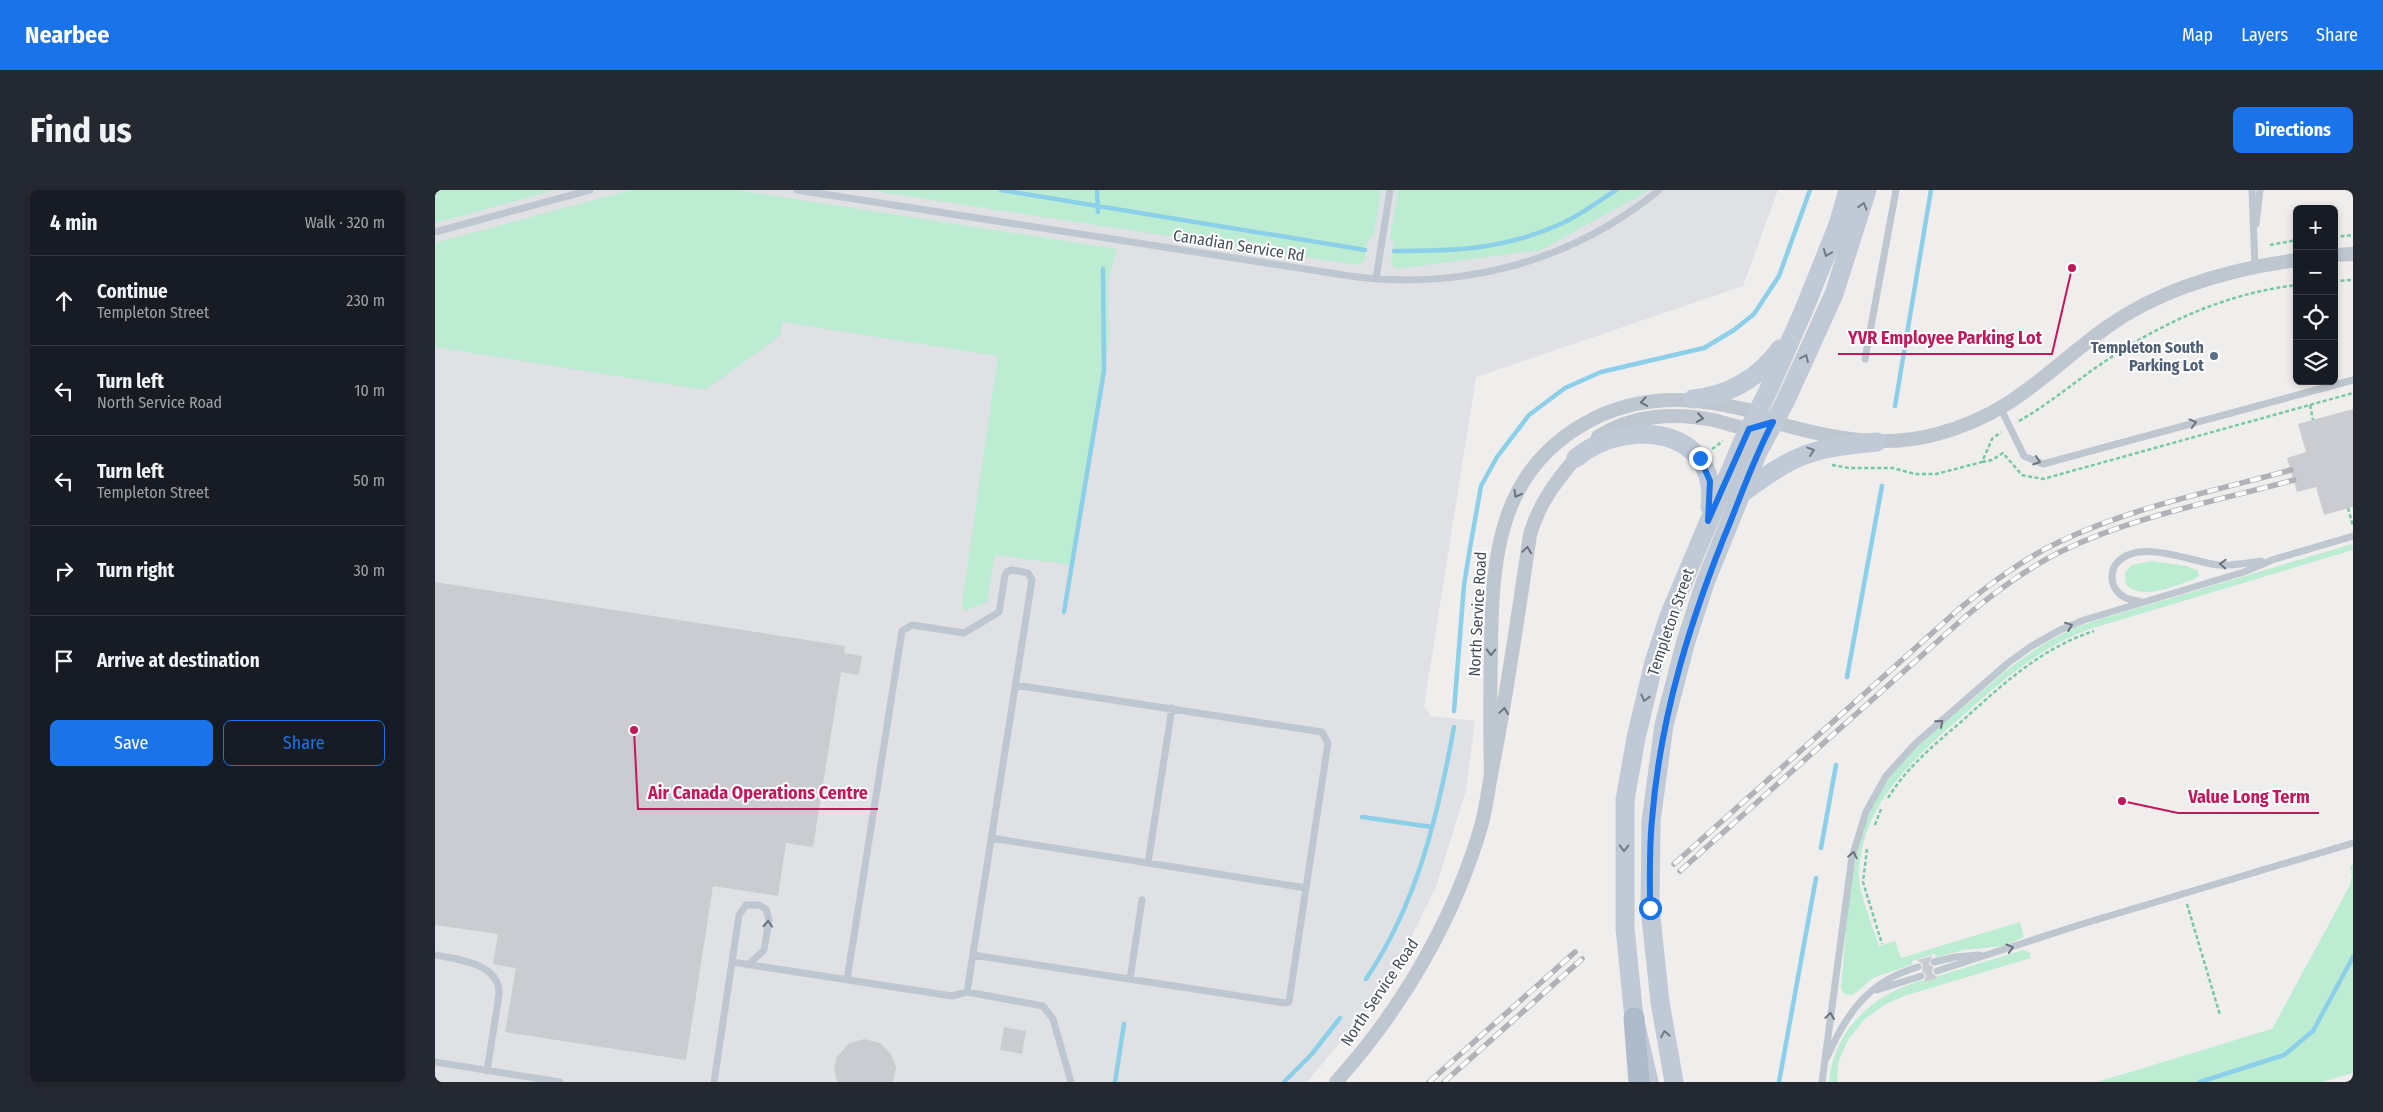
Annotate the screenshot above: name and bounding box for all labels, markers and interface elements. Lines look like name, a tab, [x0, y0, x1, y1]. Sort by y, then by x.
text: Nearbee	[25, 21, 109, 49]
text: Map	[2182, 24, 2213, 46]
text: Layers	[2241, 24, 2288, 46]
text: Share	[2316, 24, 2358, 46]
button: Directions	[2233, 107, 2353, 153]
text: Find us	[30, 109, 132, 151]
one-way arrow	[1858, 202, 1868, 211]
map controls	[2293, 205, 2338, 385]
button: +	[2293, 205, 2338, 250]
text: 4 min	[50, 210, 98, 236]
text: Walk · 320 m	[305, 213, 385, 232]
street label: Canadian Service Rd	[1172, 226, 1306, 265]
one-way arrow	[1823, 248, 1833, 257]
button: −	[2293, 250, 2338, 295]
text: Continue	[97, 280, 168, 303]
icon: ahead	[50, 287, 78, 315]
text: 230 m	[346, 291, 385, 310]
button: locate	[2293, 295, 2338, 340]
text: Templeton Street	[97, 303, 209, 322]
callout: YVR Employee Parking Lot	[1838, 321, 2052, 354]
text: YVR Employee Parking Lot	[1847, 327, 2043, 349]
place label: Templeton South Parking Lot	[2091, 338, 2204, 375]
button: layers	[2293, 340, 2338, 385]
marker: Templeton South Parking Lot	[2208, 350, 2220, 362]
one-way arrow	[1799, 354, 1810, 363]
text: Turn left	[97, 370, 164, 393]
icon: left	[50, 377, 78, 405]
text: 10 m	[354, 381, 385, 400]
text: North Service Road	[97, 393, 222, 412]
one-way arrow	[1640, 397, 1648, 407]
one-way arrow	[1697, 412, 1705, 423]
one-way arrow	[2189, 418, 2198, 429]
route end	[1689, 447, 1712, 470]
one-way arrow	[1806, 447, 1815, 457]
one-way arrow	[2032, 455, 2041, 465]
text: Turn left	[97, 460, 164, 483]
icon: left	[50, 467, 78, 495]
text: 50 m	[353, 471, 385, 490]
text: Templeton Street	[97, 483, 209, 502]
one-way arrow	[1513, 489, 1523, 498]
one-way arrow	[1522, 546, 1532, 554]
street label: North Service Road	[1465, 551, 1490, 677]
icon: right	[50, 557, 78, 585]
text: Turn right	[97, 559, 174, 582]
one-way arrow	[2219, 559, 2227, 570]
text: 30 m	[353, 561, 385, 580]
street label: Templeton Street	[1643, 565, 1698, 678]
one-way arrow	[2065, 622, 2073, 632]
icon: arrive	[50, 647, 78, 675]
text: Arrive at destination	[97, 649, 260, 672]
one-way arrow	[1485, 649, 1496, 657]
one-way arrow	[1640, 694, 1651, 703]
one-way arrow	[1498, 706, 1509, 714]
one-way arrow	[1934, 719, 1943, 728]
button: Save	[50, 720, 213, 766]
button: Share	[223, 720, 385, 766]
callout: Air Canada Operations Centre	[638, 776, 878, 809]
callout: Value Long Term	[2178, 780, 2319, 813]
text: Air Canada Operations Centre	[647, 782, 868, 804]
text: Value Long Term	[2187, 786, 2310, 808]
one-way arrow	[1619, 845, 1629, 853]
one-way arrow	[1847, 851, 1858, 860]
route start	[1639, 897, 1662, 920]
one-way arrow	[762, 919, 773, 927]
street label: North Service Road	[1337, 935, 1422, 1049]
one-way arrow	[2006, 944, 2014, 954]
one-way arrow	[1824, 1012, 1835, 1020]
one-way arrow	[1660, 1030, 1671, 1038]

